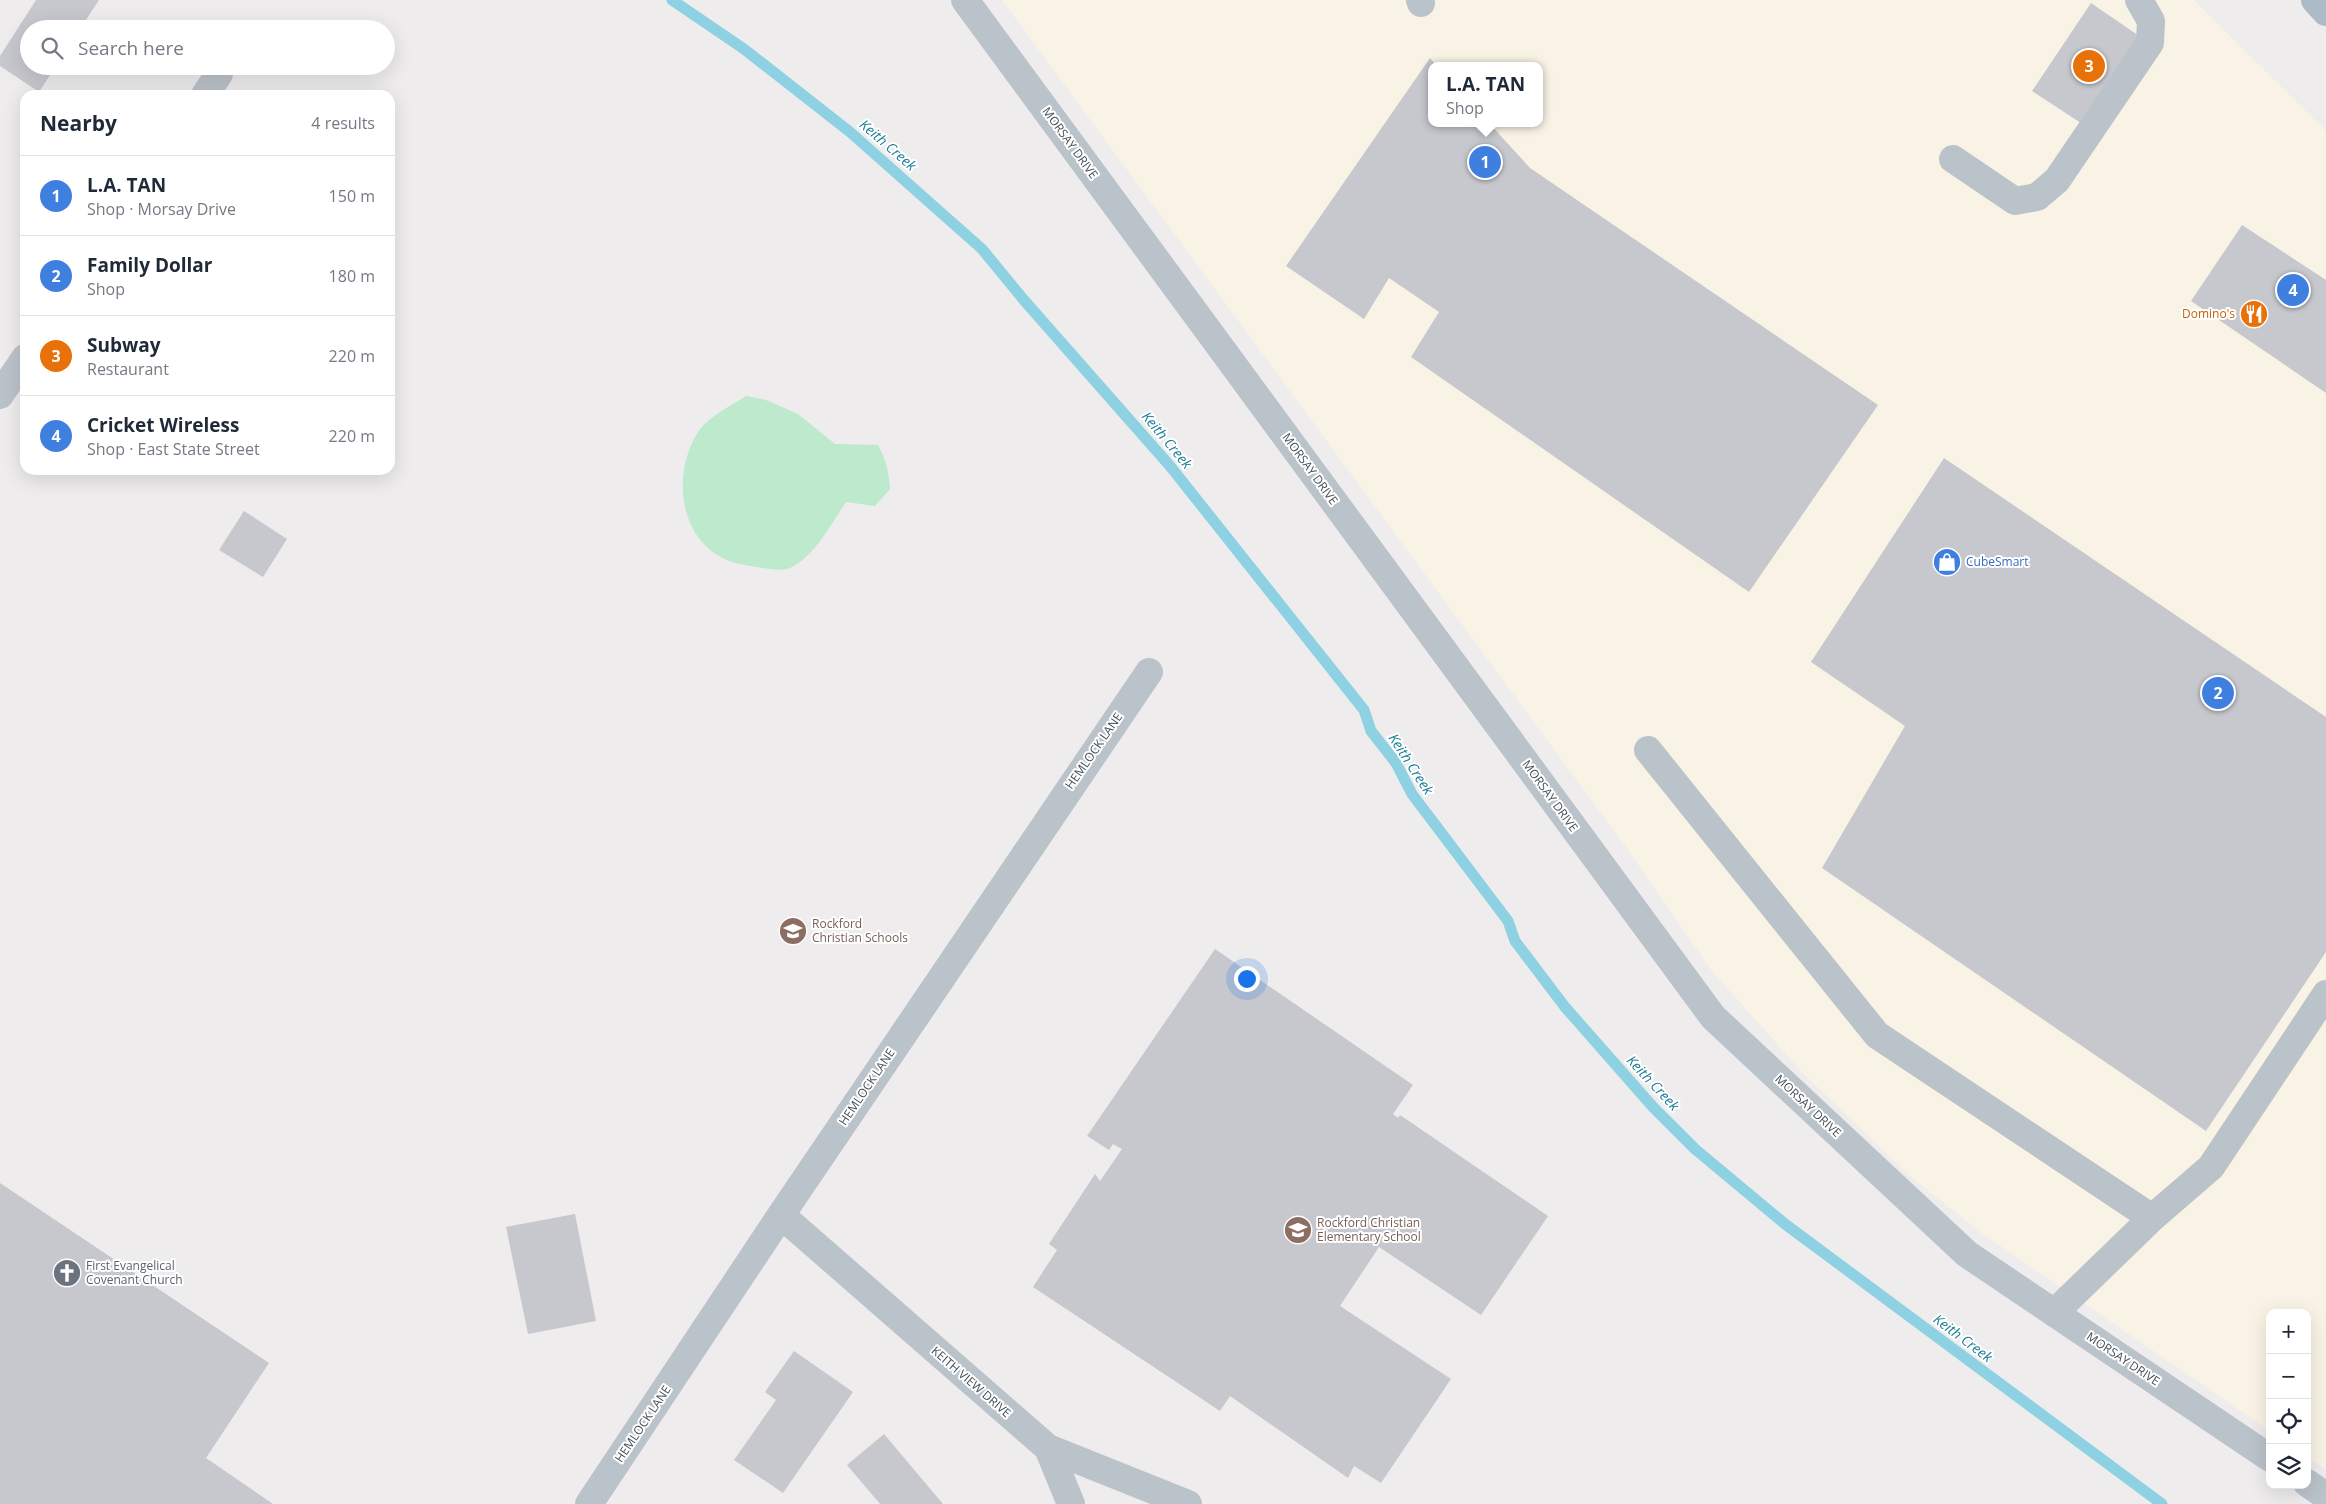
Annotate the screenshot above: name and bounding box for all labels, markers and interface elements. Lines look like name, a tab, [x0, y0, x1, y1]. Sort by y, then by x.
search box	[20, 20, 395, 75]
icon: search	[38, 34, 66, 62]
text: Search here	[78, 35, 184, 61]
pin: 3	[2073, 47, 2105, 85]
popup	[1428, 62, 1543, 127]
text: L.A. TAN	[1446, 71, 1525, 97]
text: Shop	[1446, 97, 1484, 119]
street label: MORSAY DRIVE	[1039, 103, 1102, 182]
text: Nearby	[40, 109, 117, 137]
text: 4 results	[311, 112, 375, 134]
water label: Keith Creek	[856, 115, 922, 175]
pin: 1	[1469, 143, 1501, 181]
text: L.A. TAN	[87, 172, 166, 198]
text: 1	[51, 185, 61, 207]
text: 150 m	[329, 185, 375, 207]
text: Shop · Morsay Drive	[87, 198, 236, 220]
text: Family Dollar	[87, 252, 212, 278]
text: 2	[51, 265, 61, 287]
text: 180 m	[329, 265, 375, 287]
pin: 4	[2277, 271, 2309, 309]
text: Shop	[87, 278, 125, 300]
restaurant icon: Domino's	[2239, 299, 2269, 329]
place label: Domino's	[2182, 305, 2235, 322]
text: Subway	[87, 332, 161, 358]
text: 3	[51, 345, 61, 367]
text: 220 m	[329, 345, 375, 367]
text: Restaurant	[87, 358, 169, 380]
water label: Keith Creek	[1138, 407, 1198, 473]
text: Cricket Wireless	[87, 412, 239, 438]
text: 4	[51, 425, 61, 447]
text: 220 m	[329, 425, 375, 447]
street label: MORSAY DRIVE	[1279, 429, 1342, 508]
text: Shop · East State Street	[87, 438, 260, 460]
shop icon: CubeSmart	[1932, 547, 1962, 577]
place label: CubeSmart	[1966, 553, 2029, 570]
pin: 2	[2202, 674, 2234, 712]
street label: HEMLOCK LANE	[1061, 709, 1126, 792]
water label: Keith Creek	[1385, 730, 1439, 799]
street label: MORSAY DRIVE	[1519, 756, 1582, 835]
place label: Rockford Christian Schools	[812, 915, 908, 946]
school or university icon: Rockford Christian Schools	[778, 916, 808, 946]
your location	[1234, 966, 1260, 992]
street label: HEMLOCK LANE	[835, 1045, 899, 1129]
water label: Keith Creek	[1623, 1051, 1685, 1115]
street label: MORSAY DRIVE	[1772, 1070, 1845, 1141]
place label: Rockford Christian Elementary School	[1317, 1214, 1421, 1245]
school or university icon: Rockford Christian Elementary School	[1283, 1215, 1313, 1245]
place label: First Evangelical Covenant Church	[86, 1257, 183, 1288]
church icon: First Evangelical Covenant Church	[52, 1258, 82, 1288]
water label: Keith Creek	[1930, 1309, 1998, 1367]
map controls	[2266, 1309, 2311, 1489]
button: +	[2266, 1309, 2311, 1354]
street label: MORSAY DRIVE	[2083, 1328, 2163, 1389]
street label: KEITH VIEW DRIVE	[928, 1342, 1015, 1421]
button: −	[2266, 1354, 2311, 1399]
street label: HEMLOCK LANE	[611, 1382, 675, 1466]
button: locate	[2266, 1399, 2311, 1444]
button: layers	[2266, 1444, 2311, 1489]

